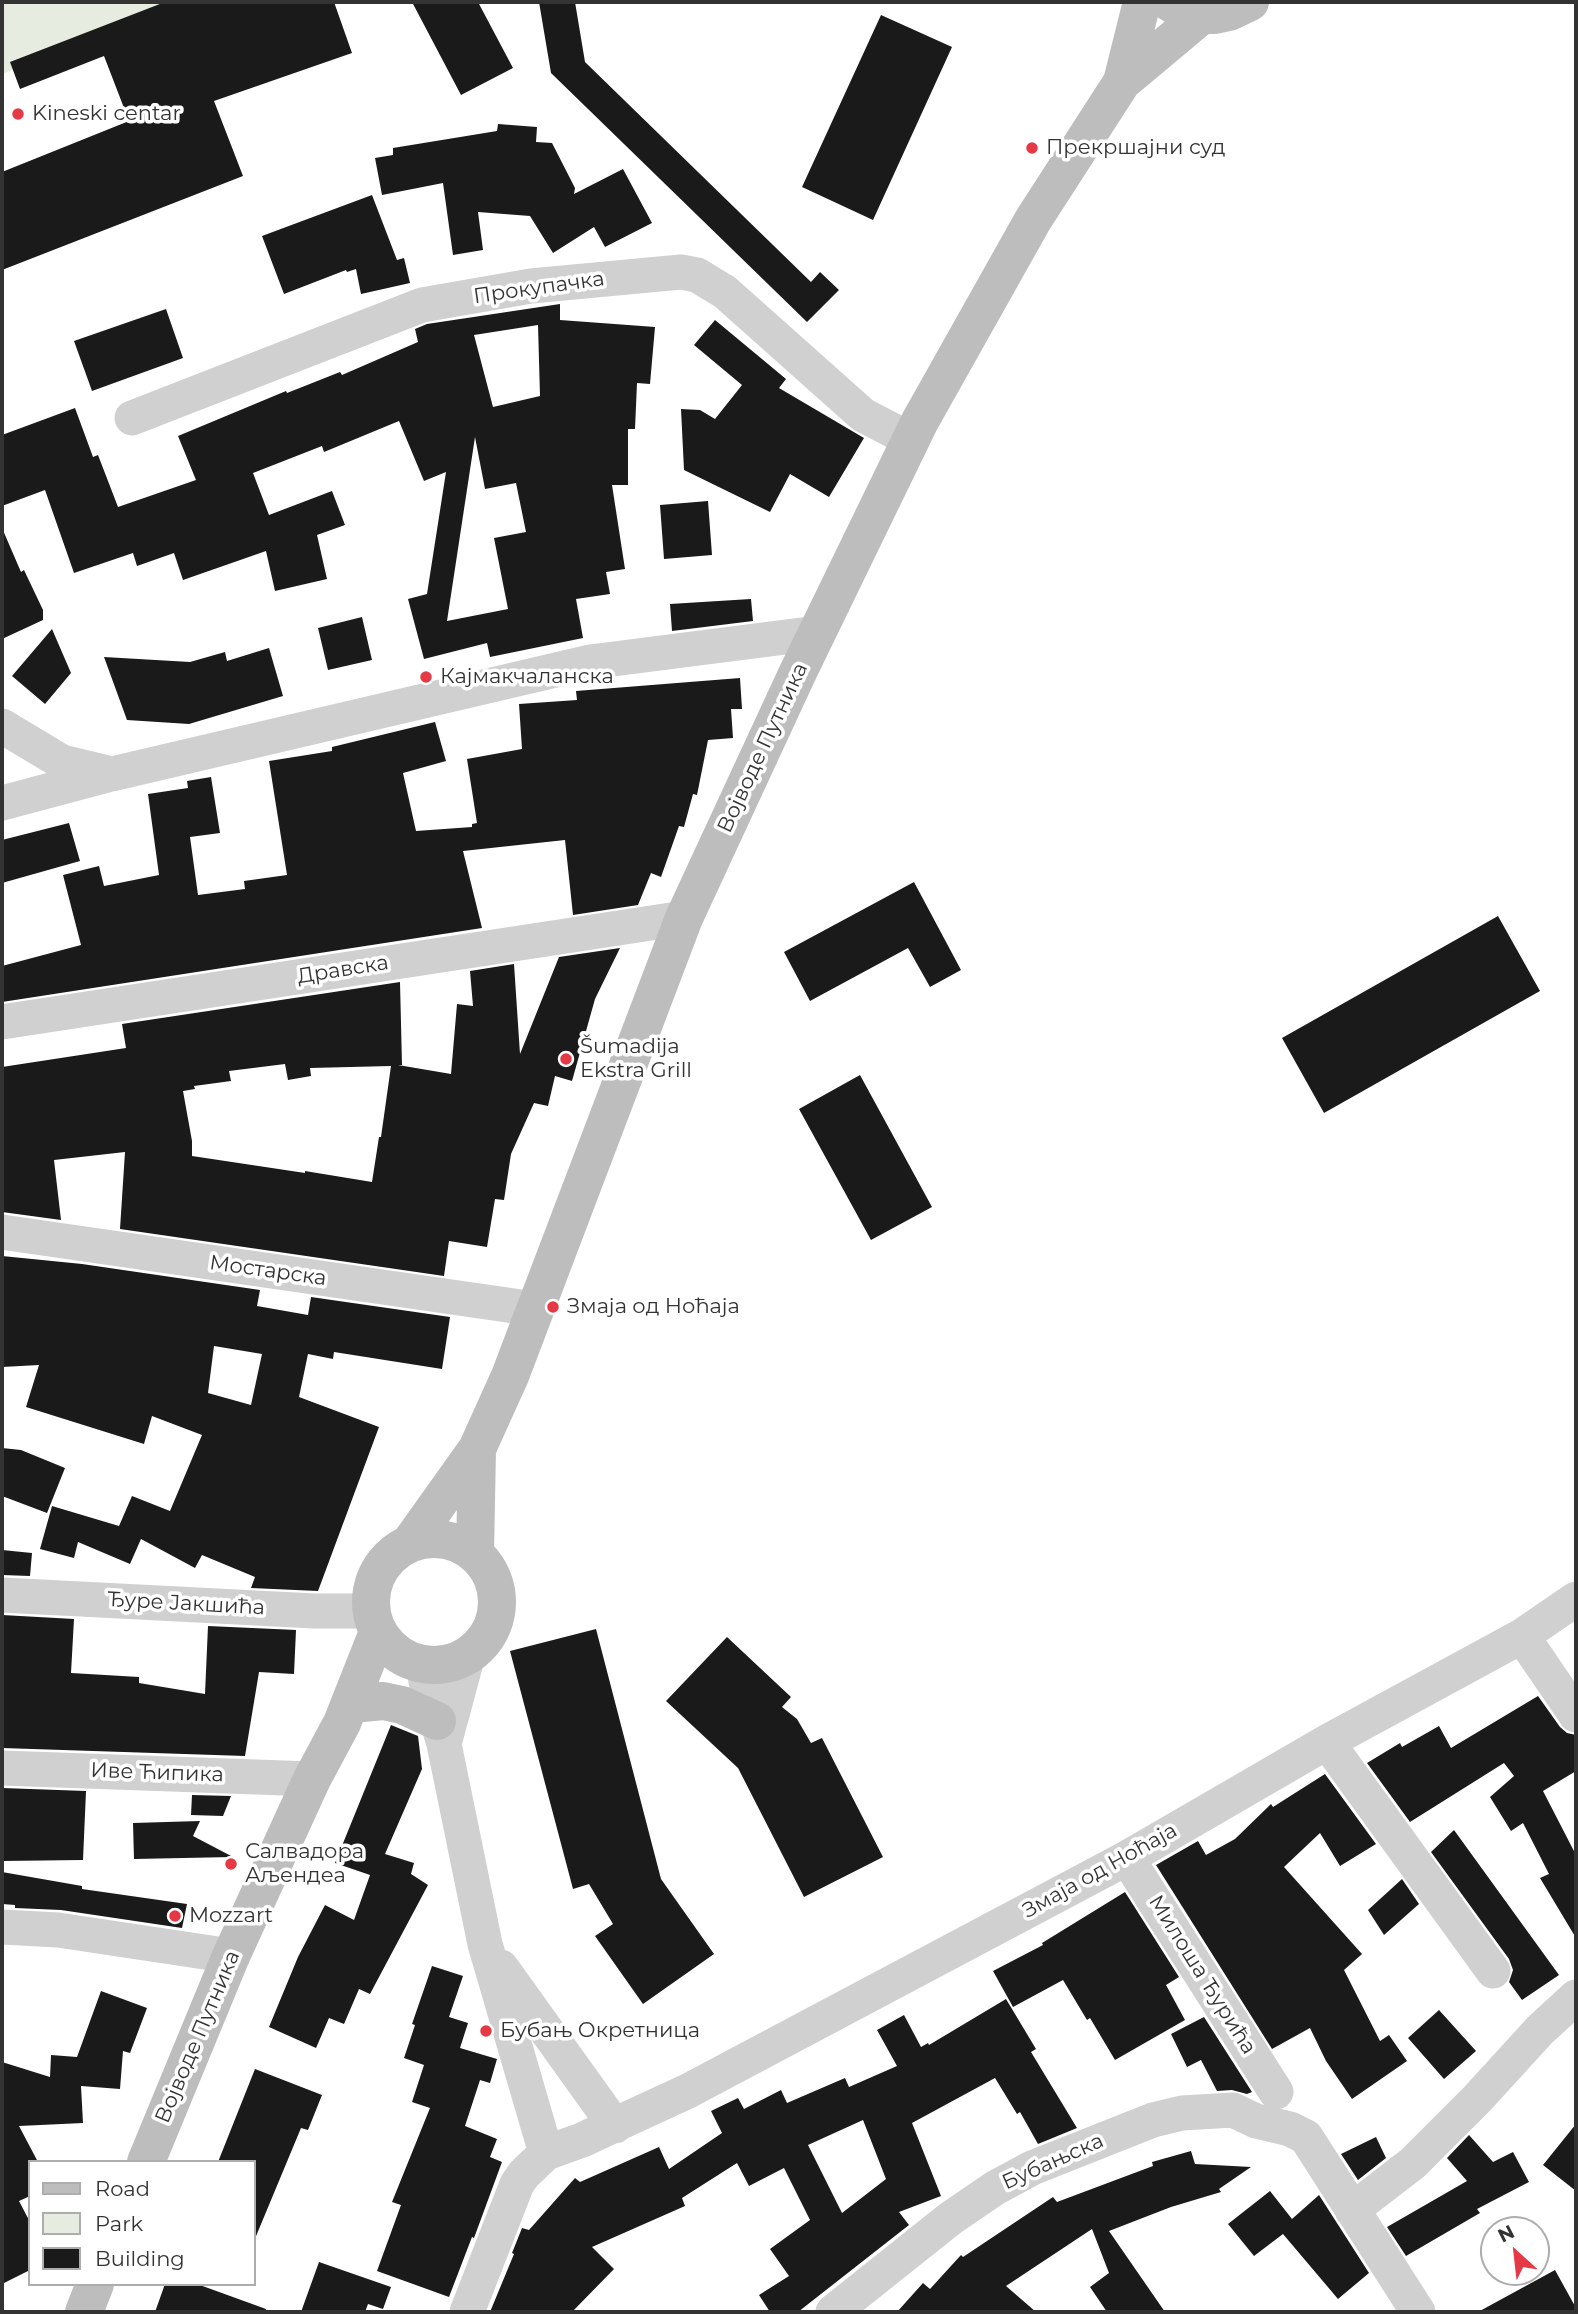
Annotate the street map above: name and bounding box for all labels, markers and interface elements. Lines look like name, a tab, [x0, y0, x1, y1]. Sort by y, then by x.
place label: Kineski centar	[32, 101, 181, 127]
marker: Kineski centar	[10, 106, 26, 122]
place label: Прекршајни суд	[1046, 135, 1225, 161]
marker: Прекршајни суд	[1024, 140, 1040, 156]
street label: Прокупачка	[472, 266, 606, 310]
street label: Војводе Путника	[713, 659, 813, 837]
place label: Кајмакчаланска	[440, 664, 614, 690]
marker: Кајмакчаланска	[418, 669, 434, 685]
street label: Дравска	[296, 950, 390, 990]
place label: Šumadija Ekstra Grill	[580, 1034, 692, 1084]
marker: Šumadija Ekstra Grill	[558, 1051, 574, 1067]
street label: Мостарска	[208, 1250, 328, 1292]
place label: Змаја од Ноћаја	[567, 1294, 740, 1320]
marker: Змаја од Ноћаја	[545, 1299, 561, 1315]
street label: Ђуре Јакшића	[107, 1587, 265, 1621]
street label: Иве Ћипика	[90, 1758, 224, 1788]
street label: Змаја од Ноћаја	[1018, 1818, 1182, 1924]
place label: Салвадора Аљендеа	[245, 1839, 364, 1889]
marker: Салвадора Аљендеа	[223, 1856, 239, 1872]
street label: Милоша Ђурића	[1143, 1891, 1261, 2059]
place label: Mozzart	[189, 1903, 273, 1929]
marker: Mozzart	[167, 1908, 183, 1924]
street label: Војводе Путника	[150, 1947, 246, 2127]
place label: Бубањ Окретница	[500, 2018, 700, 2044]
marker: Бубањ Окретница	[478, 2023, 494, 2039]
street label: Бубањска	[998, 2128, 1108, 2196]
legend	[28, 2160, 256, 2286]
text: Road	[95, 2176, 150, 2201]
text: Park	[95, 2211, 143, 2236]
north arrow	[1480, 2216, 1550, 2286]
text: N	[1494, 2220, 1518, 2247]
text: Building	[95, 2246, 185, 2271]

